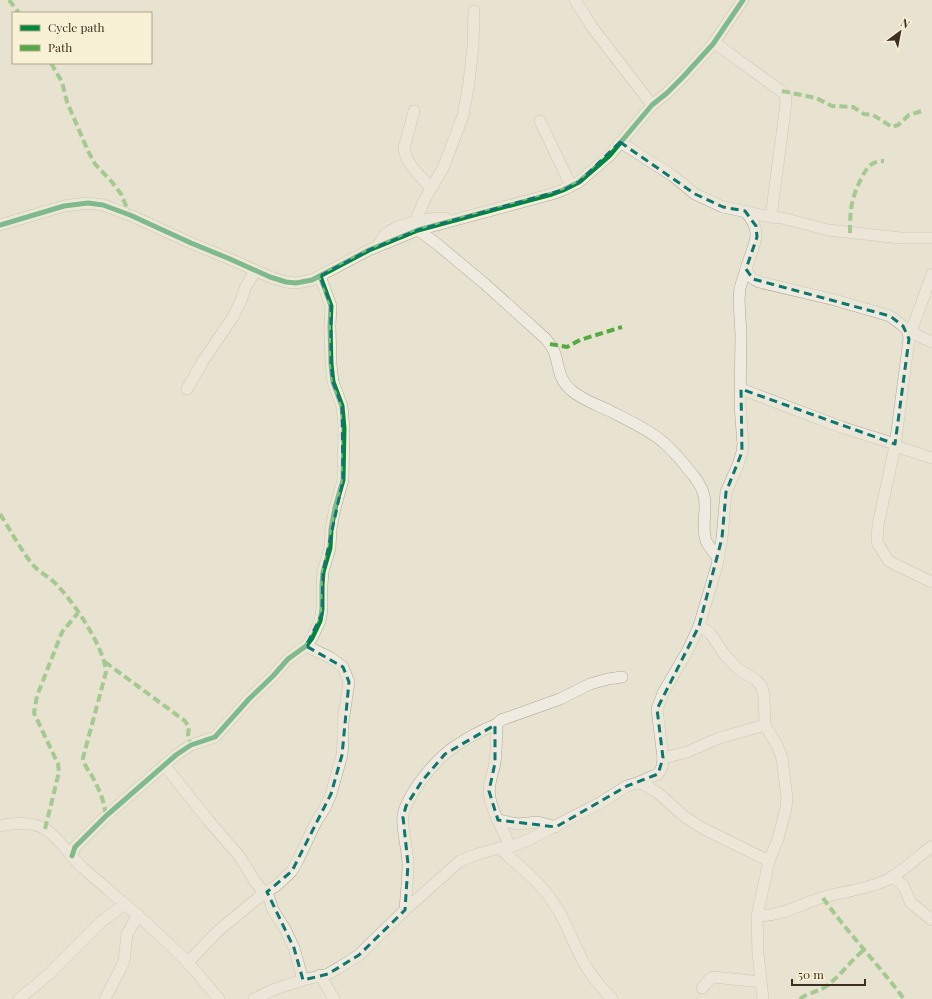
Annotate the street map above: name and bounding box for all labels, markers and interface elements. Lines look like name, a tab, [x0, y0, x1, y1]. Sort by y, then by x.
legend	[12, 12, 152, 64]
north arrow	[880, 12, 920, 52]
text: N	[898, 15, 913, 32]
text: Cycle path	[48, 19, 105, 35]
text: Path	[48, 39, 72, 55]
scale bar	[792, 961, 865, 987]
text: 50 m	[798, 966, 824, 982]

